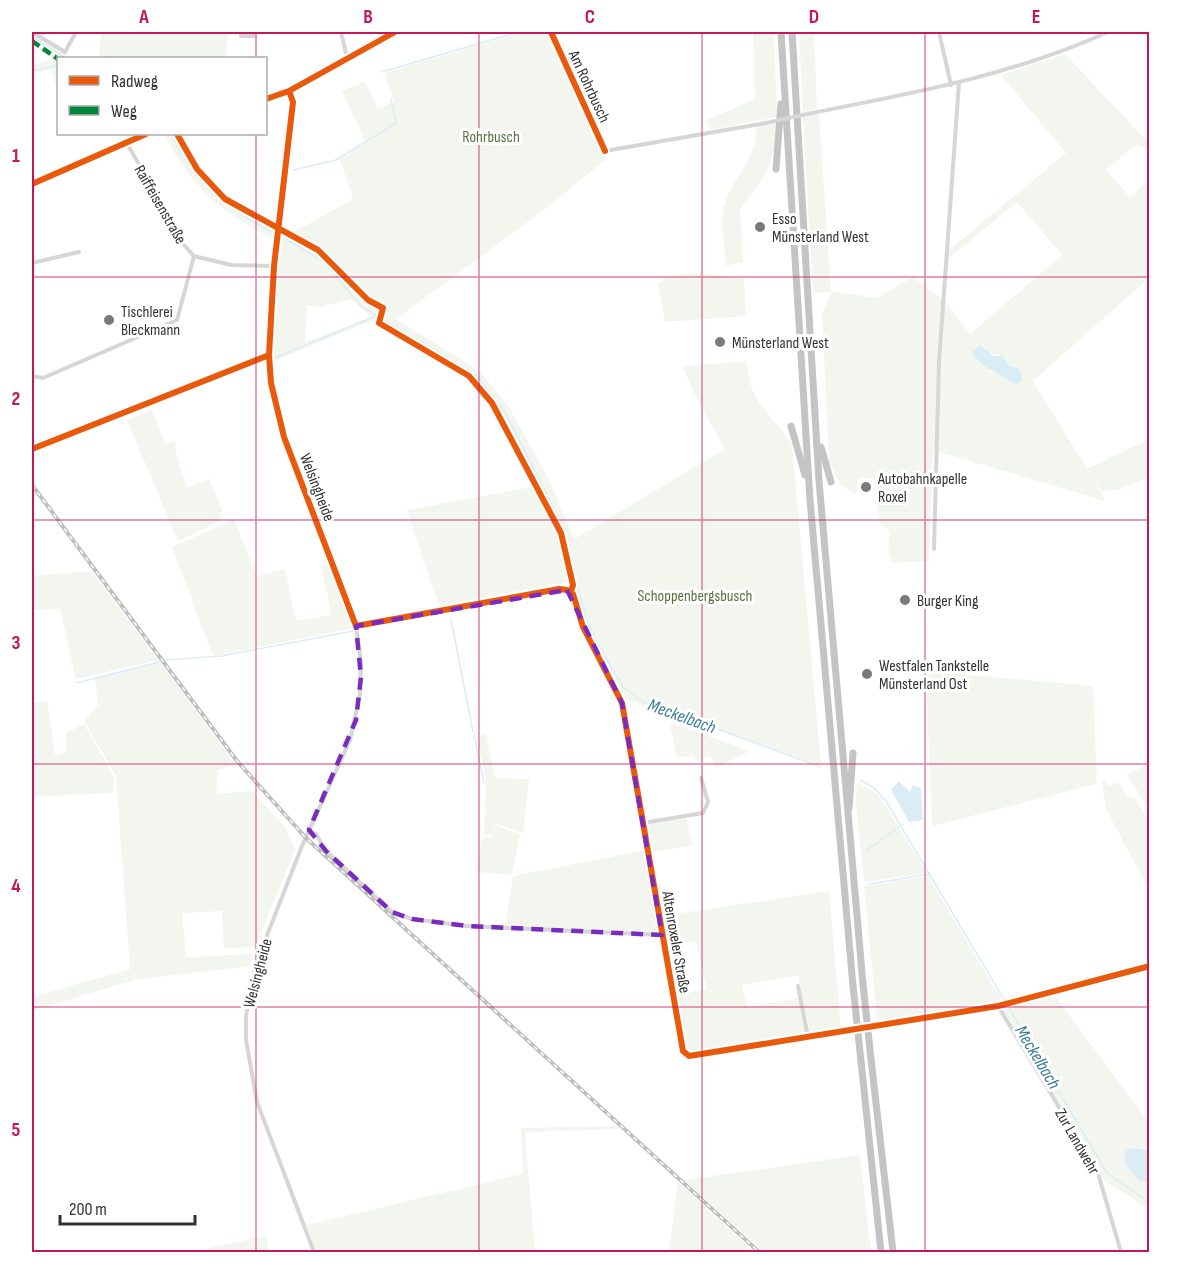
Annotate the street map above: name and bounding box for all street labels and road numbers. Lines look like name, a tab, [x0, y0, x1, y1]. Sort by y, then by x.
street label: Am Rohrbusch	[563, 47, 614, 126]
street label: Raiffeisenstraße	[130, 162, 190, 248]
street label: Welsingheide	[295, 451, 338, 524]
street label: Altenroxeler Straße	[657, 889, 694, 995]
street label: Welsingheide	[240, 937, 277, 1010]
street label: Zur Landwehr	[1050, 1106, 1103, 1178]

